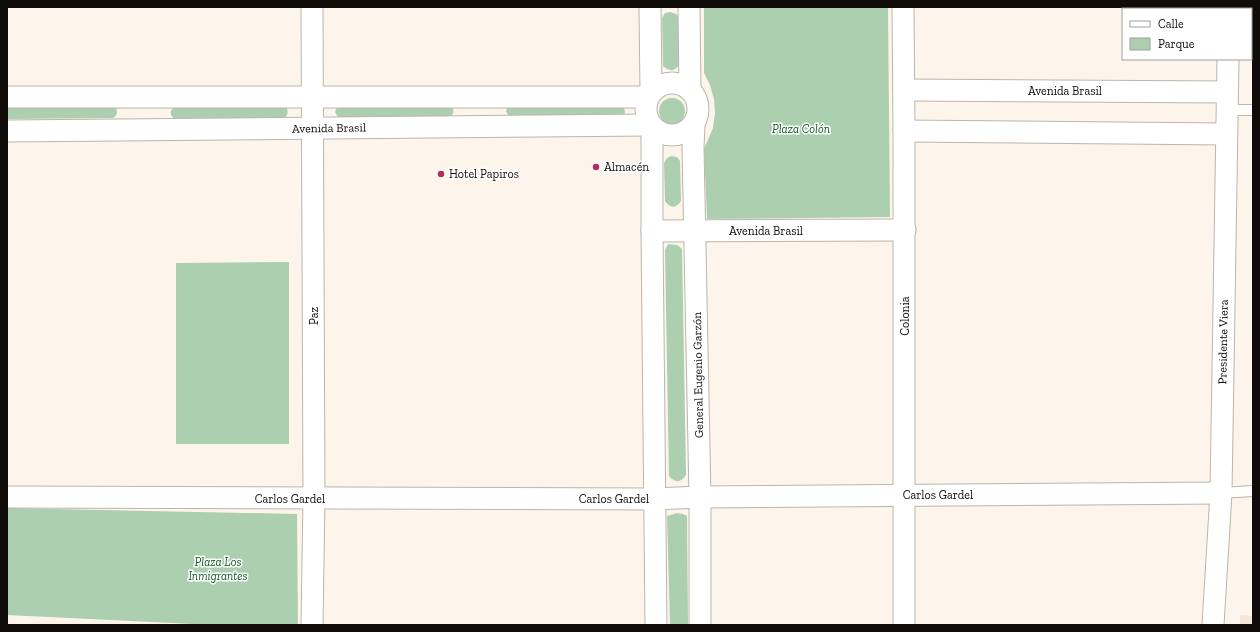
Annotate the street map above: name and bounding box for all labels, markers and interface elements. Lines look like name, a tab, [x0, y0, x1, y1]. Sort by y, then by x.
legend	[1122, 8, 1252, 60]
text: Calle	[1158, 17, 1184, 31]
text: Parque	[1158, 37, 1195, 51]
street label: Avenida Brasil	[1028, 84, 1102, 98]
street label: Avenida Brasil	[292, 120, 366, 136]
park label: Plaza Colón	[772, 122, 830, 136]
place label: Almacén	[604, 160, 649, 174]
marker: Almacén	[591, 162, 601, 172]
place label: Hotel Papiros	[449, 167, 519, 181]
marker: Hotel Papiros	[436, 169, 446, 179]
street label: Avenida Brasil	[729, 224, 803, 238]
street label: Colonia	[898, 296, 912, 336]
street label: Presidente Viera	[1215, 299, 1231, 385]
street label: Paz	[307, 306, 321, 325]
street label: General Eugenio Garzón	[690, 312, 706, 438]
street label: Carlos Gardel	[903, 488, 973, 502]
street label: Carlos Gardel	[255, 492, 325, 506]
street label: Carlos Gardel	[579, 492, 649, 506]
park label: Plaza Los Inmigrantes	[188, 555, 248, 583]

